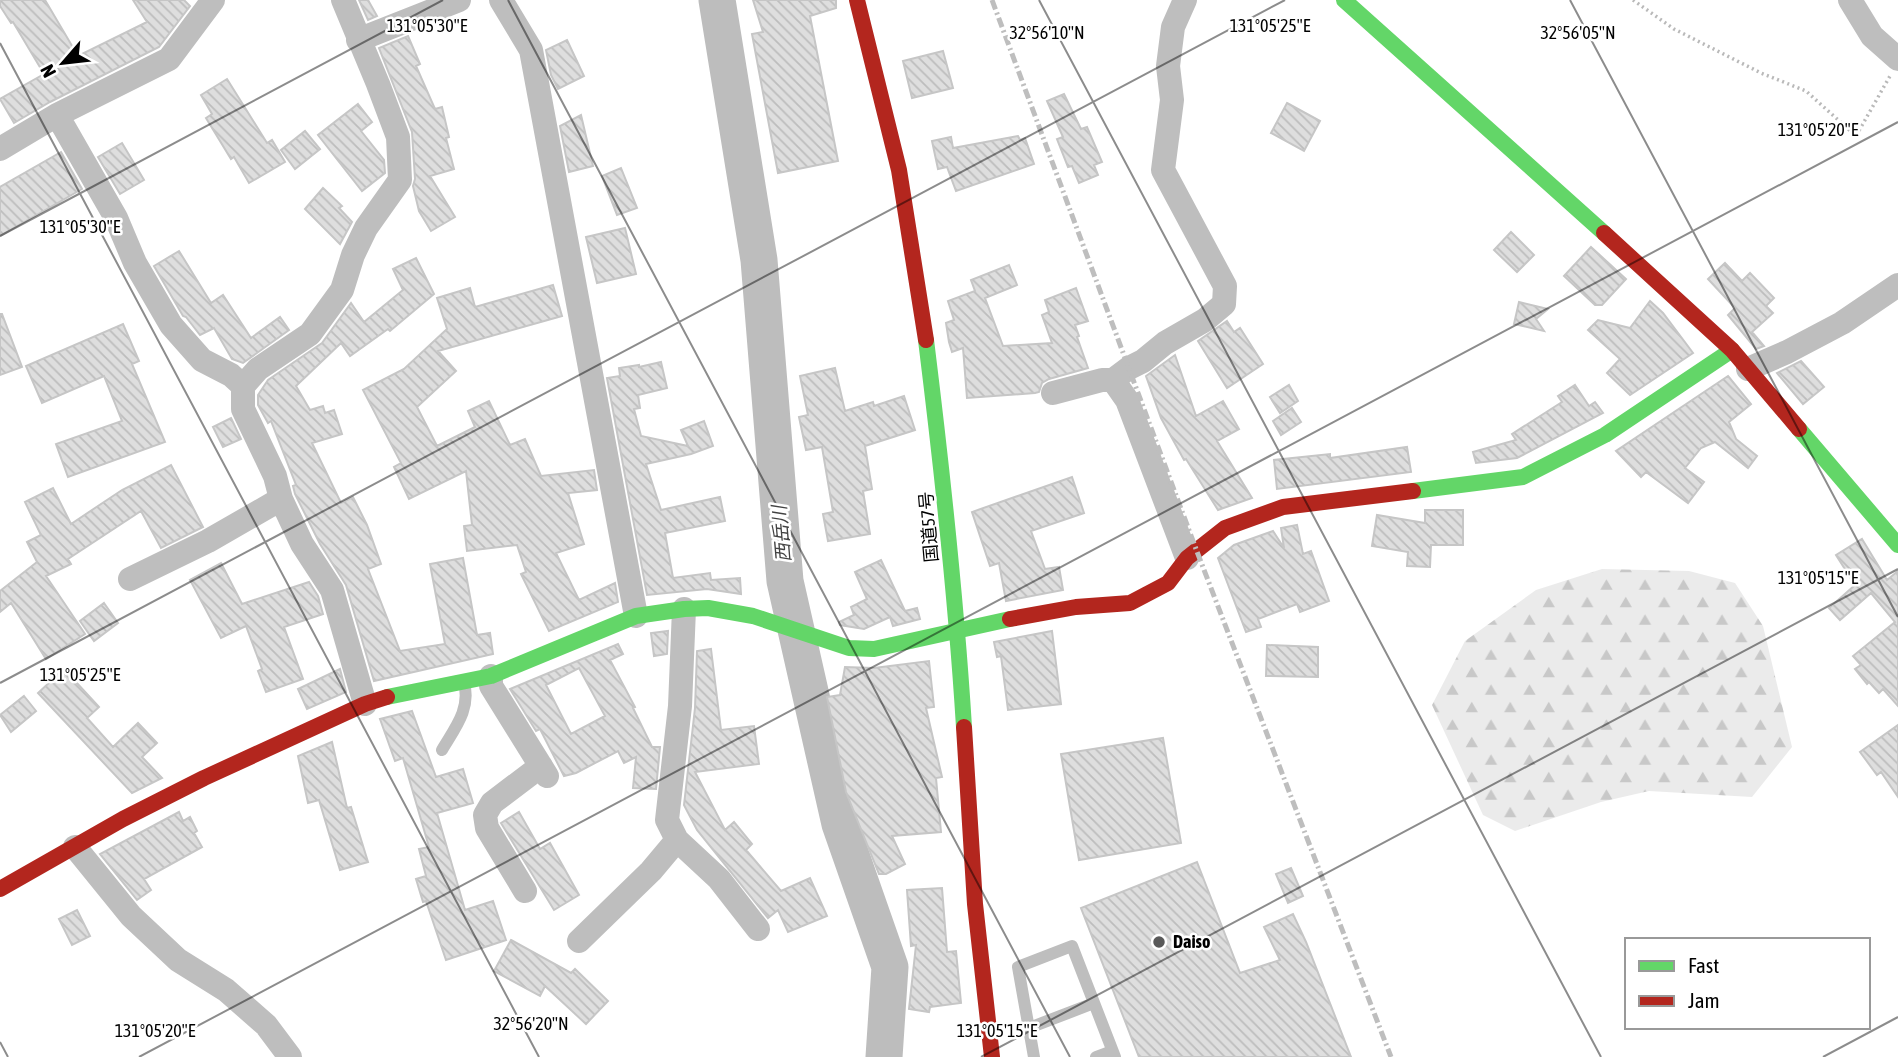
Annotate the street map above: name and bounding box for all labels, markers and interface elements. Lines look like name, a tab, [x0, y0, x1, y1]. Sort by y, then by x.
text: 131°05'30"E	[387, 15, 468, 36]
text: 131°05'25"E	[1230, 15, 1311, 36]
text: 32°56'10"N	[1009, 22, 1085, 43]
text: 32°56'05"N	[1540, 22, 1616, 43]
north arrow	[28, 28, 98, 98]
text: N	[36, 61, 60, 81]
text: 131°05'20"E	[1778, 119, 1859, 140]
text: 131°05'30"E	[40, 216, 121, 237]
street label: 国道57号	[915, 491, 942, 563]
water label: 西岳川	[767, 503, 794, 563]
text: 131°05'15"E	[1778, 567, 1859, 588]
text: 131°05'25"E	[40, 664, 121, 685]
place label: Daiso	[1173, 931, 1210, 952]
marker: Daiso	[1151, 934, 1167, 950]
legend	[1625, 938, 1870, 1029]
text: Fast	[1688, 953, 1719, 977]
text: Jam	[1688, 988, 1720, 1012]
text: 32°56'20"N	[493, 1013, 569, 1034]
text: 131°05'20"E	[115, 1020, 196, 1041]
text: 131°05'15"E	[957, 1020, 1038, 1041]

